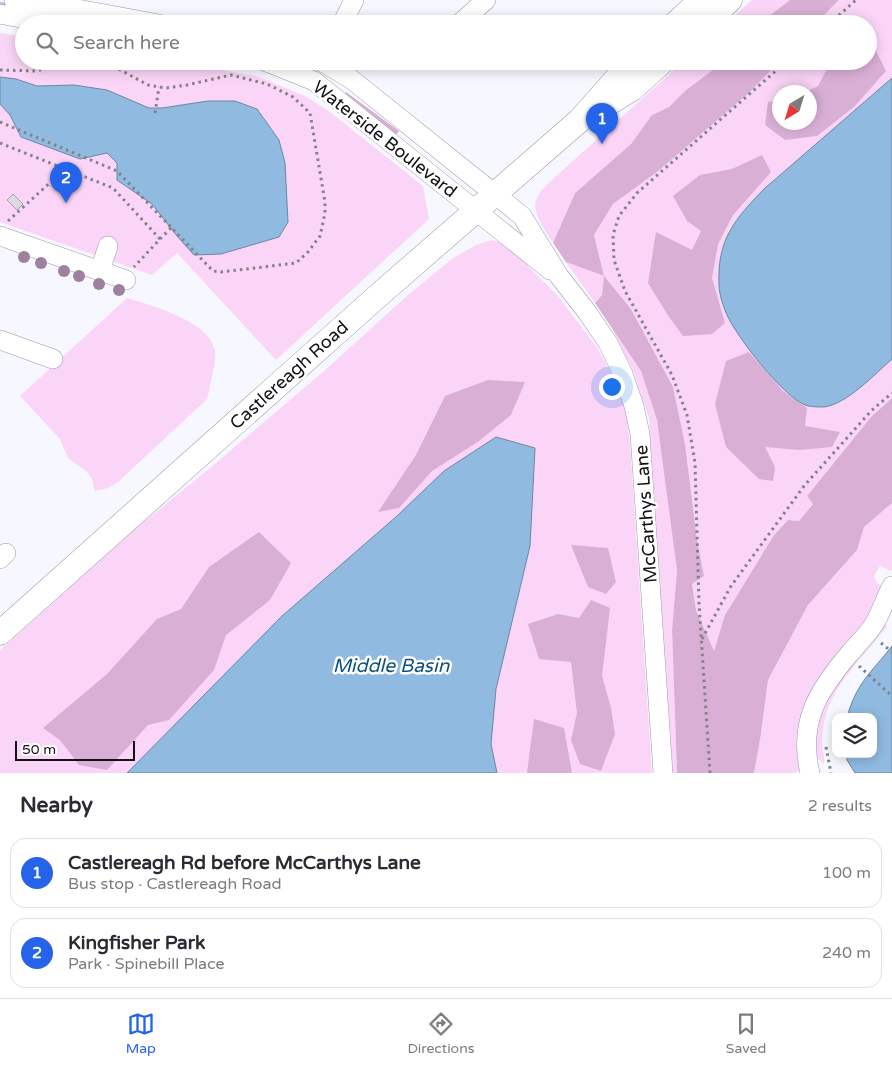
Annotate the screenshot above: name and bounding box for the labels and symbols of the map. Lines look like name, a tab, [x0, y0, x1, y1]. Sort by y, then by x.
street label: Waterside Boulevard	[309, 76, 461, 202]
north arrow	[772, 85, 817, 130]
pin: 1	[586, 103, 618, 144]
pin: 2	[50, 162, 82, 203]
street label: Castlereagh Road	[225, 316, 353, 434]
your location	[599, 374, 625, 400]
street label: McCarthys Lane	[630, 444, 662, 584]
water label: Middle Basin	[333, 655, 450, 677]
scale bar	[15, 738, 135, 761]

